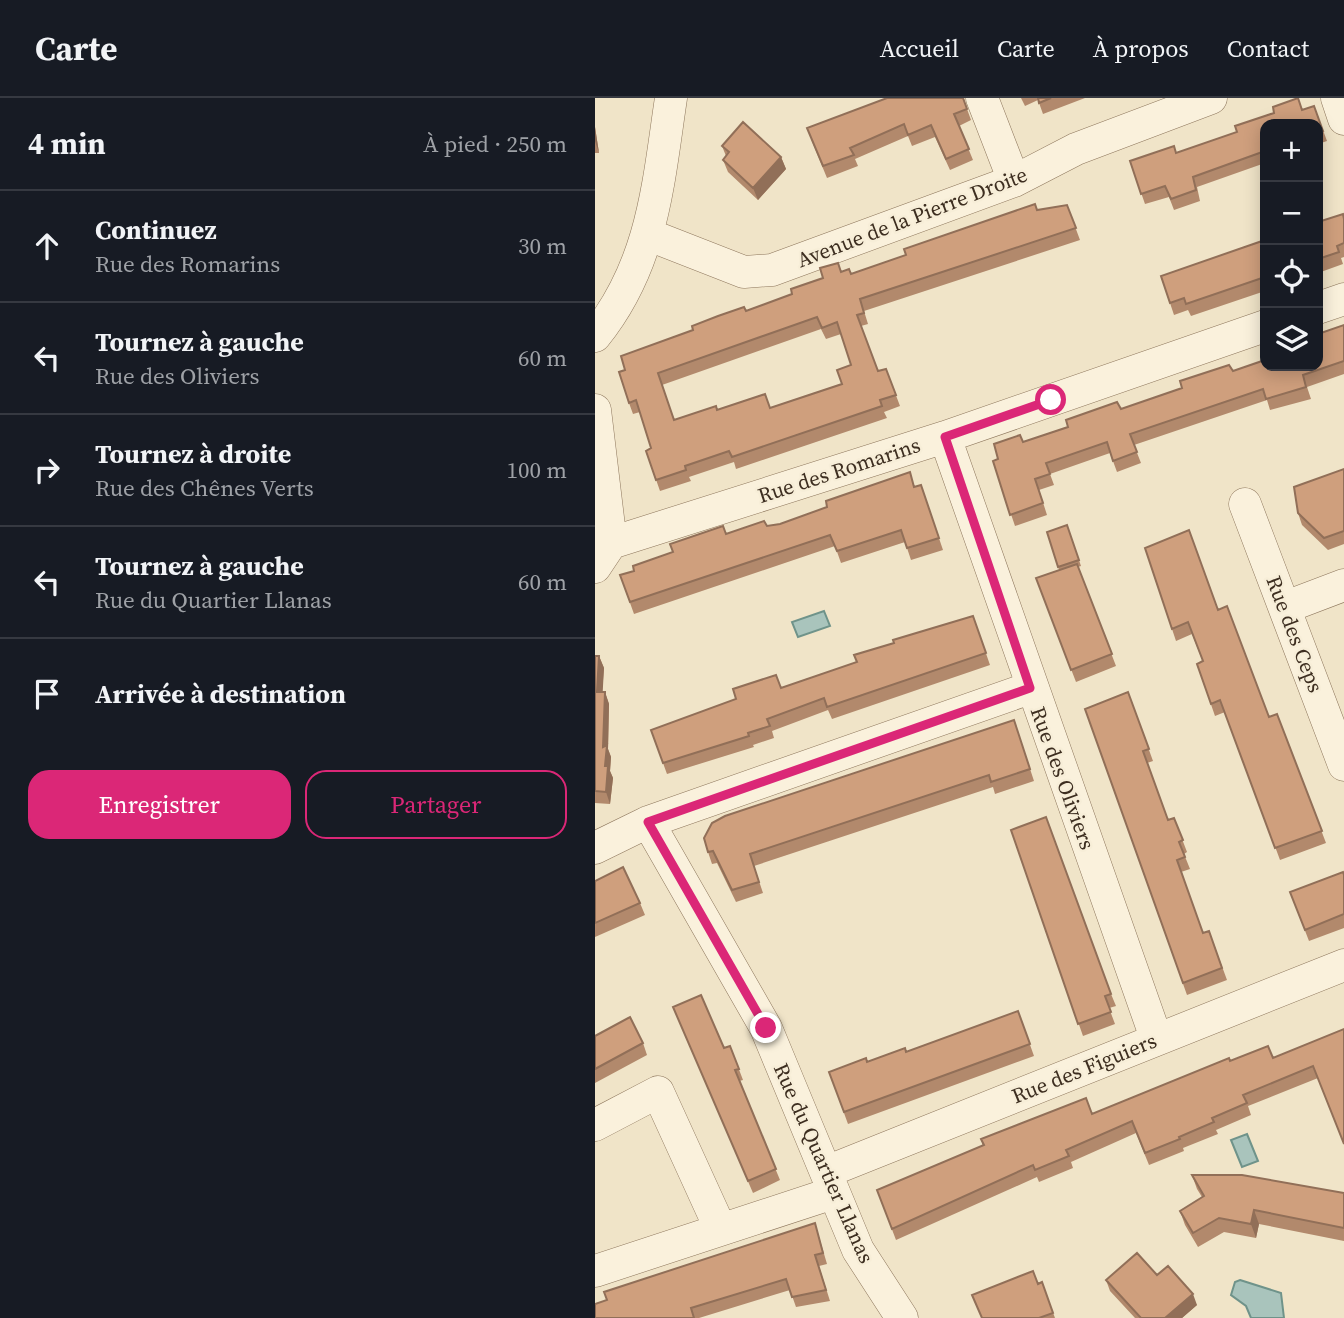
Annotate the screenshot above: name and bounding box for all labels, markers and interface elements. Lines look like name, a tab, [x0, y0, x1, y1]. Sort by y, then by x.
text: Carte	[35, 26, 117, 71]
text: Accueil	[880, 32, 959, 65]
text: Carte	[997, 32, 1055, 65]
text: À propos	[1093, 32, 1189, 65]
text: Contact	[1227, 32, 1309, 65]
map controls	[1260, 119, 1323, 371]
button: +	[1260, 119, 1323, 182]
text: 4 min	[28, 123, 106, 164]
text: À pied · 250 m	[423, 128, 567, 160]
street label: Avenue de la Pierre Droite	[793, 160, 1031, 274]
button: −	[1260, 182, 1323, 245]
text: Continuez	[95, 212, 216, 248]
icon: ahead	[28, 227, 66, 265]
text: 30 m	[518, 230, 567, 262]
button: locate	[1260, 245, 1323, 308]
text: Rue des Romarins	[95, 248, 280, 280]
button: layers	[1260, 308, 1323, 371]
text: Tournez à gauche	[95, 324, 304, 360]
icon: left	[28, 339, 66, 377]
text: 60 m	[518, 342, 567, 374]
text: Rue des Oliviers	[95, 360, 259, 392]
route start	[1035, 384, 1066, 415]
street label: Rue des Romarins	[754, 430, 924, 510]
text: Tournez à droite	[95, 436, 291, 472]
icon: right	[28, 451, 66, 489]
text: 100 m	[506, 454, 567, 486]
text: Rue des Chênes Verts	[95, 472, 314, 504]
text: Tournez à gauche	[95, 548, 304, 584]
icon: left	[28, 563, 66, 601]
text: 60 m	[518, 566, 567, 598]
street label: Rue des Ceps	[1259, 571, 1331, 697]
text: Rue du Quartier Llanas	[95, 584, 332, 616]
icon: arrive	[28, 675, 66, 713]
text: Arrivée à destination	[95, 676, 346, 712]
street label: Rue des Oliviers	[1024, 703, 1102, 853]
button: Enregistrer	[28, 770, 291, 839]
button: Partager	[305, 770, 567, 839]
route end	[750, 1012, 781, 1043]
street label: Rue des Figuiers	[1007, 1026, 1161, 1110]
street label: Rue du Quartier Llanas	[767, 1058, 881, 1268]

